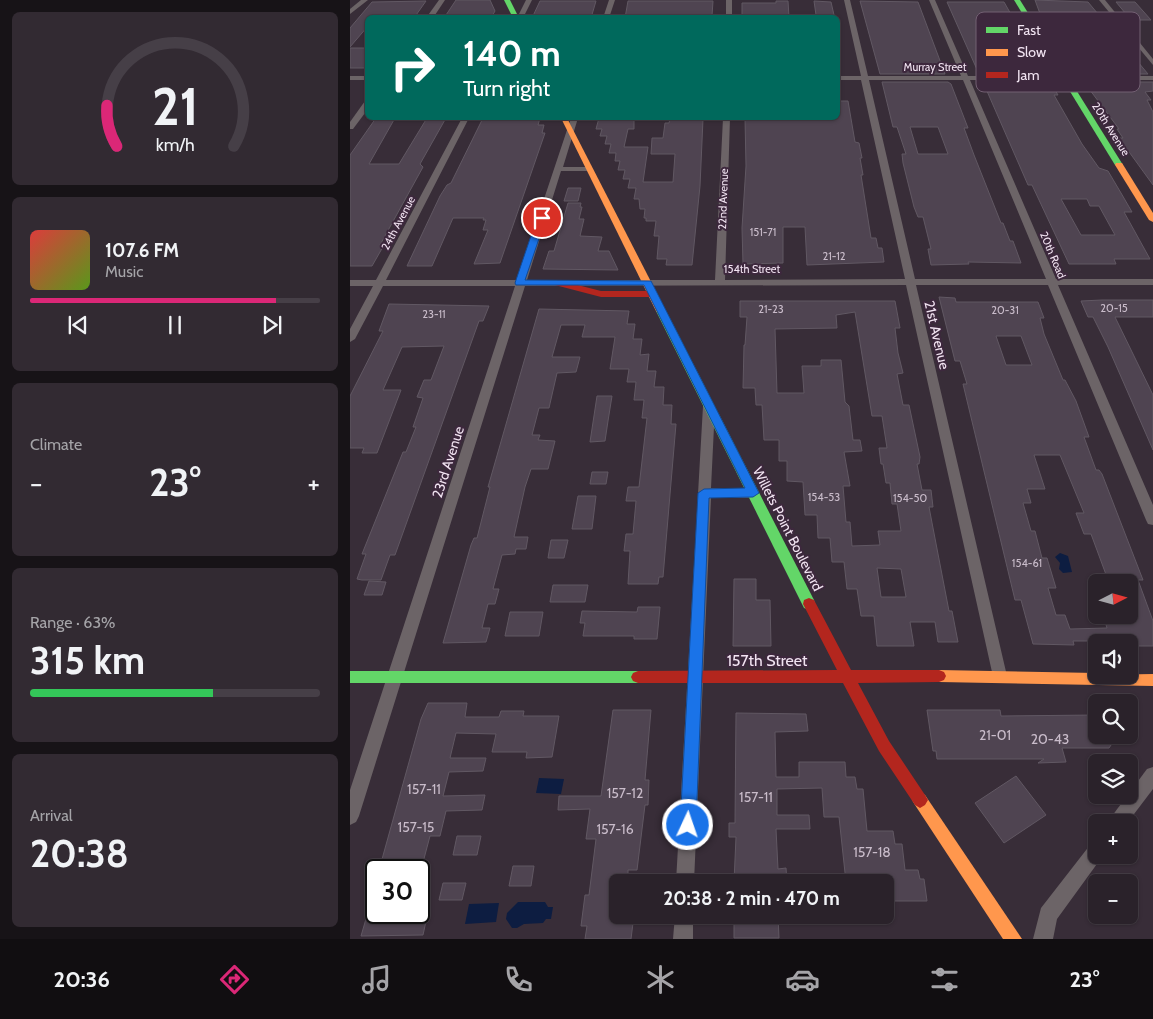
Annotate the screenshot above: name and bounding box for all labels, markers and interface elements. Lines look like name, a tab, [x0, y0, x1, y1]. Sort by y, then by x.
legend	[976, 12, 1140, 92]
text: Fast	[1017, 21, 1041, 39]
text: 140 m	[463, 32, 561, 75]
icon: right	[380, 35, 445, 100]
text: Slow	[1017, 43, 1046, 61]
street label: Murray Street	[904, 60, 967, 74]
text: Jam	[1016, 66, 1039, 84]
text: 21	[152, 75, 198, 138]
text: Turn right	[463, 75, 550, 102]
street label: 20th Avenue	[1089, 100, 1133, 159]
text: km/h	[155, 134, 195, 155]
street label: 22nd Avenue	[715, 168, 731, 230]
street label: 24th Avenue	[378, 193, 418, 252]
pin	[521, 197, 563, 239]
icon: arrive	[528, 204, 556, 232]
house number: 151-71	[750, 225, 776, 239]
street label: 20th Road	[1037, 230, 1069, 280]
text: 107.6 FM	[105, 239, 179, 262]
house number: 21-12	[822, 249, 846, 263]
text: Music	[105, 262, 143, 281]
street label: 154th Street	[724, 262, 780, 276]
street label: 21st Avenue	[920, 299, 954, 371]
house number: 20-15	[1100, 301, 1128, 315]
house number: 21-23	[758, 302, 784, 316]
house number: 20-31	[991, 303, 1019, 317]
house number: 23-11	[422, 307, 446, 321]
icon: previous	[64, 311, 92, 339]
icon: pause	[161, 311, 189, 339]
icon: next	[258, 311, 286, 339]
street label: 23rd Avenue	[428, 424, 468, 500]
text: Climate	[30, 435, 82, 454]
text: 23°	[149, 459, 201, 506]
street label: Willets Point Boulevard	[749, 464, 827, 594]
text: −	[30, 466, 42, 500]
text: +	[308, 466, 320, 500]
house number: 154-53	[808, 490, 840, 504]
house number: 154-50	[893, 491, 927, 505]
house number: 154-61	[1012, 556, 1042, 570]
north arrow	[1088, 574, 1138, 624]
map controls	[1088, 574, 1138, 924]
text: Range · 63%	[30, 613, 116, 632]
button: sound	[1088, 634, 1138, 684]
text: 315 km	[30, 637, 145, 684]
street label: 157th Street	[727, 651, 808, 670]
button: search	[1088, 694, 1138, 744]
house number: 21-01	[979, 726, 1011, 744]
house number: 20-43	[1031, 730, 1069, 748]
button: layers	[1088, 754, 1138, 804]
house number: 157-11	[407, 780, 441, 798]
house number: 157-12	[607, 784, 643, 802]
house number: 157-11	[739, 788, 773, 806]
position arrow	[661, 798, 713, 850]
text: Arrival	[30, 806, 73, 825]
button: +	[1088, 814, 1138, 864]
house number: 157-15	[398, 818, 434, 836]
house number: 157-16	[596, 820, 634, 838]
text: 20:38	[30, 830, 129, 877]
house number: 157-18	[853, 843, 891, 861]
speed limit sign: 30	[365, 859, 430, 924]
button: −	[1088, 874, 1138, 924]
text: 20:38 · 2 min · 470 m	[663, 887, 840, 910]
icon: directions	[217, 962, 252, 997]
icon: music	[359, 962, 394, 997]
icon: phone	[501, 962, 536, 997]
icon: climate	[643, 962, 678, 997]
icon: car	[785, 962, 820, 997]
icon: filters	[927, 962, 962, 997]
text: 20:36	[54, 966, 110, 993]
text: 23°	[1069, 966, 1099, 993]

